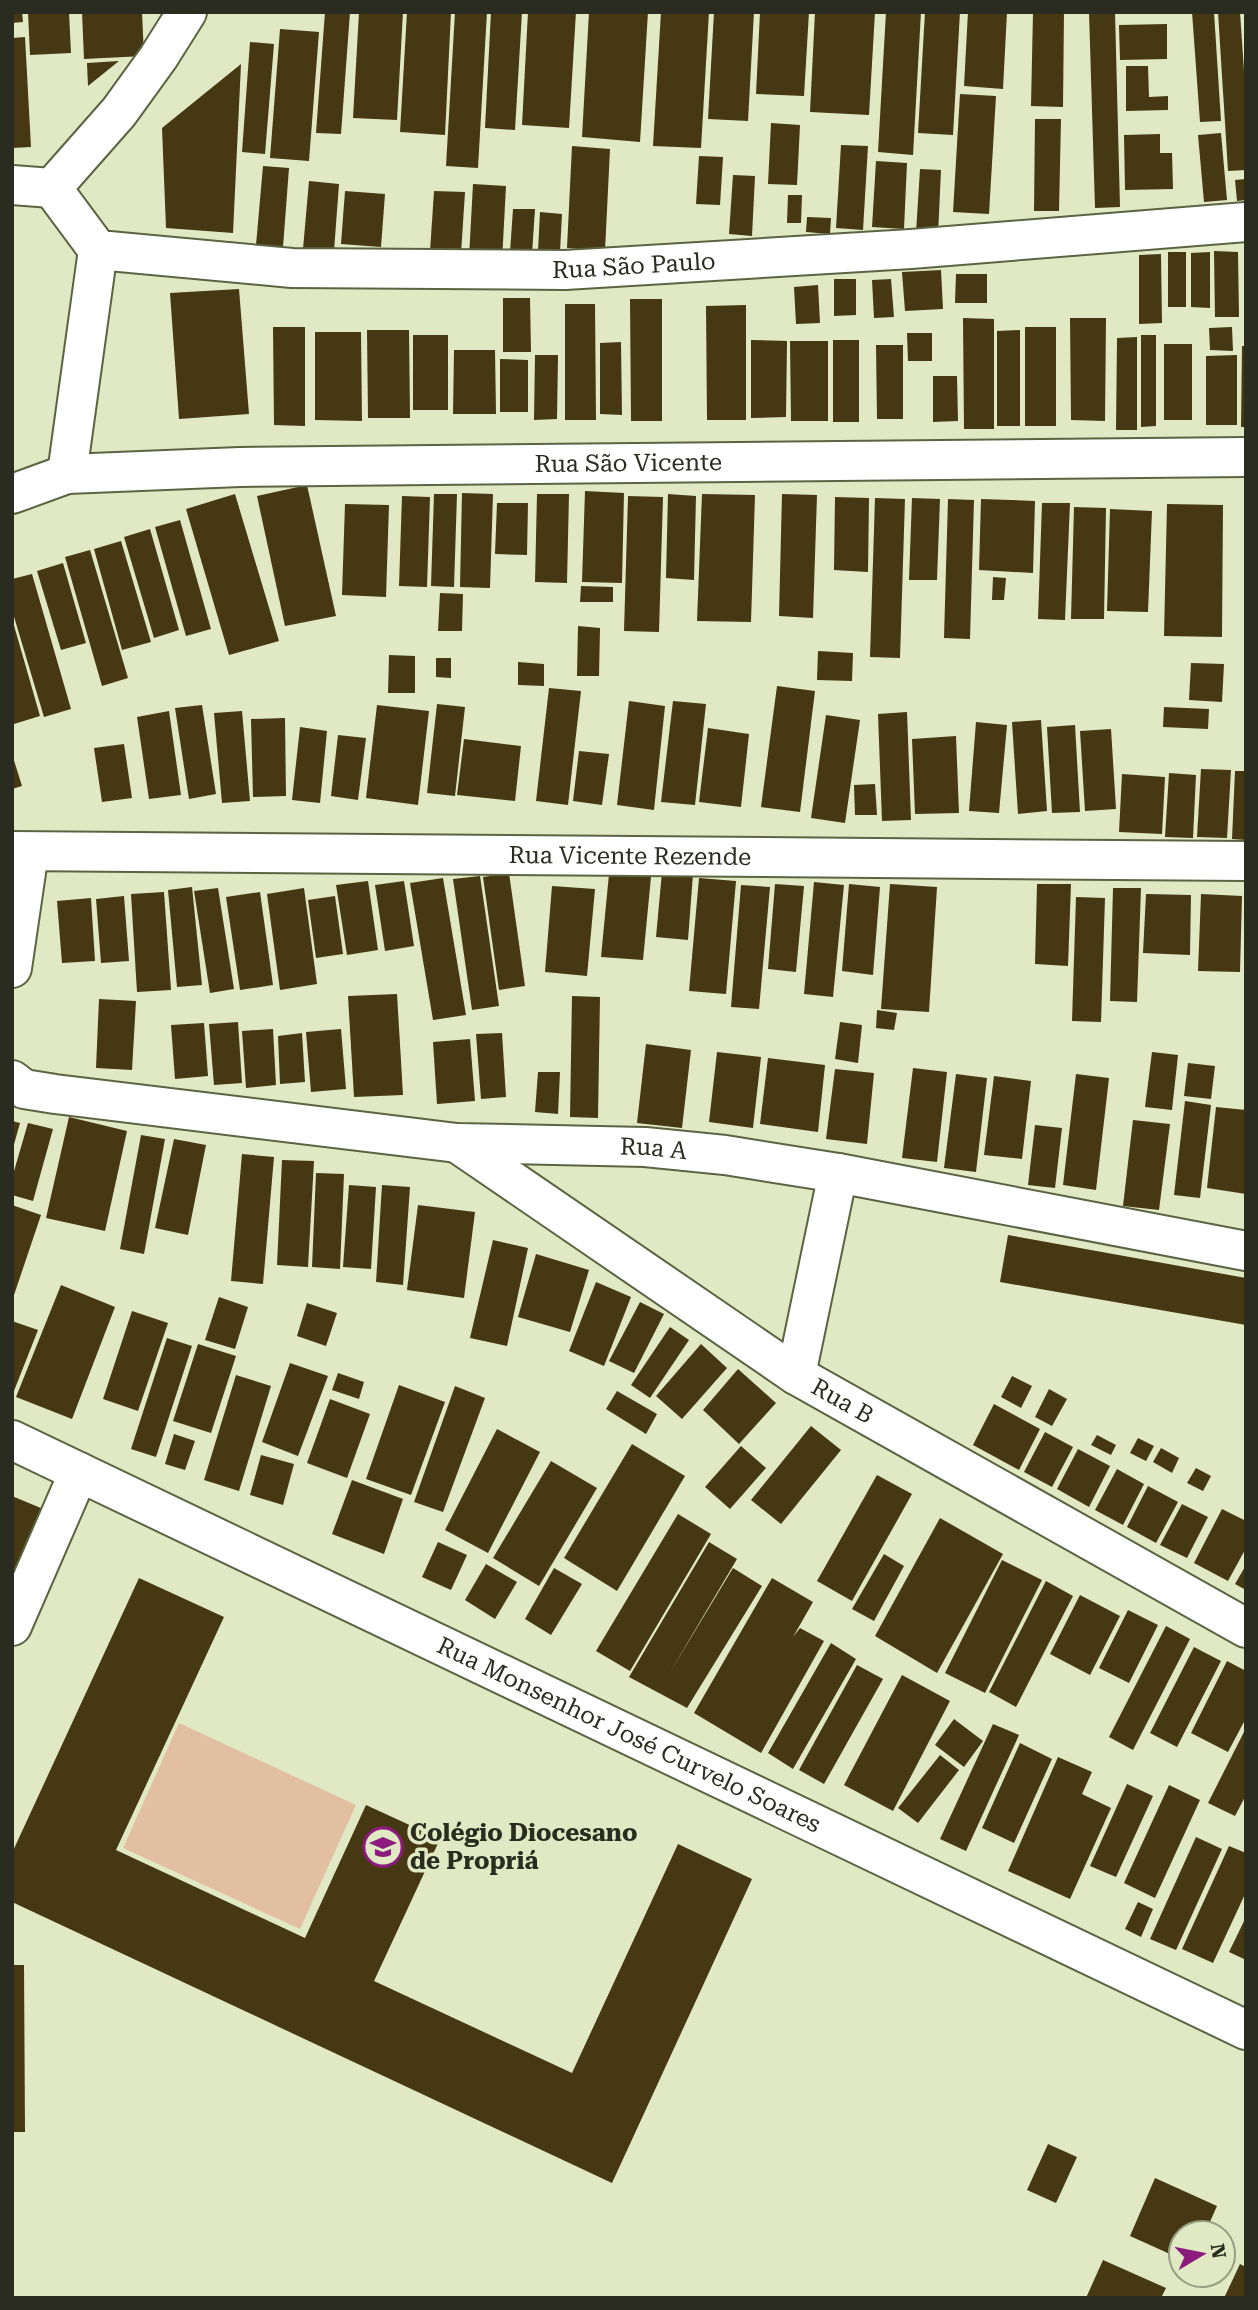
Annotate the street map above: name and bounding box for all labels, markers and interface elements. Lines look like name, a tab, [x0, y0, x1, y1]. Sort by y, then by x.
street label: Rua São Paulo	[552, 247, 716, 284]
street label: Rua São Vicente	[534, 448, 722, 478]
street label: Rua Vicente Rezende	[509, 841, 751, 871]
street label: Rua A	[620, 1132, 689, 1165]
street label: Rua B	[807, 1373, 878, 1430]
street label: Rua Monsenhor José Curvelo Soares	[433, 1631, 825, 1839]
place label: Colégio Diocesano de Propriá	[410, 1819, 637, 1875]
school or university icon: Colégio Diocesano de Propriá	[362, 1826, 404, 1868]
north arrow	[1167, 2219, 1237, 2289]
text: N	[1206, 2242, 1231, 2261]

